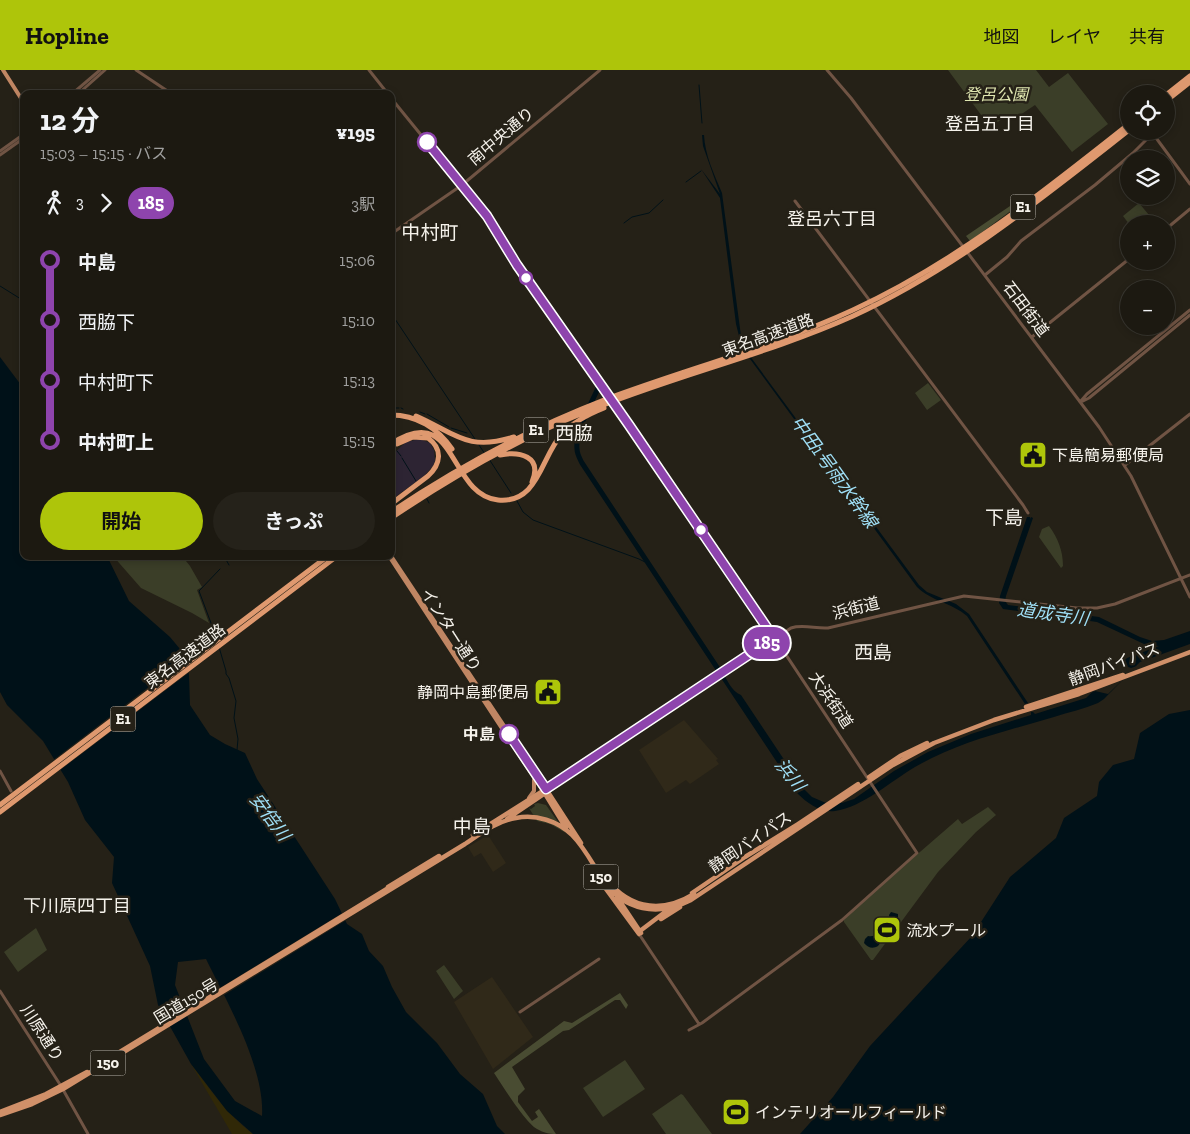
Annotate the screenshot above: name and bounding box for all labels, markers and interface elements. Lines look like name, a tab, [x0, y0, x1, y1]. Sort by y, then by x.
text: Hopline	[25, 21, 109, 50]
text: 地図	[984, 26, 1020, 48]
text: レイヤ	[1048, 26, 1101, 48]
text: 共有	[1129, 26, 1165, 48]
park label: 登呂公園	[964, 85, 1030, 104]
map controls	[1120, 85, 1175, 335]
button: locate	[1120, 85, 1175, 140]
street label: 南中央通り	[464, 103, 538, 169]
text: 12 分	[40, 104, 100, 137]
district label: 登呂五丁目	[945, 113, 1035, 135]
text: ¥195	[336, 121, 375, 144]
unlabelled marker	[417, 132, 437, 152]
text: 15:03 – 15:15 · バス	[40, 144, 167, 163]
button: layers	[1120, 150, 1175, 205]
icon: walk	[40, 189, 68, 217]
icon: forward	[92, 189, 120, 217]
text: 185	[138, 192, 164, 214]
text: 3	[76, 193, 84, 212]
road number: E1	[1010, 194, 1036, 220]
text: 3駅	[351, 195, 375, 214]
district label: 登呂六丁目	[787, 208, 877, 230]
button: +	[1120, 215, 1175, 270]
district label: 中村町	[401, 221, 459, 244]
text: 中島	[78, 251, 116, 274]
text: 15:06	[339, 251, 375, 270]
unlabelled marker	[519, 271, 533, 285]
street label: 石田街道	[999, 278, 1053, 340]
button: −	[1120, 280, 1175, 335]
street label: 東名高速道路	[720, 310, 816, 360]
text: 西脇下	[78, 311, 135, 334]
text: 15:10	[342, 311, 375, 330]
text: 中村町下	[78, 371, 154, 394]
text: 15:13	[343, 371, 375, 390]
water label: 中田1号雨水幹線	[786, 412, 883, 534]
road number: E1	[524, 418, 548, 442]
district label: 西脇	[555, 422, 593, 445]
text: 中村町上	[78, 431, 154, 454]
text: 15:15	[343, 431, 375, 450]
public building icon: 下島簡易郵便局	[1018, 440, 1048, 470]
place label: 下島簡易郵便局	[1052, 446, 1164, 465]
button: 開始	[40, 492, 203, 550]
button: きっぷ	[213, 492, 375, 550]
district label: 下島	[985, 506, 1023, 529]
unlabelled marker	[694, 523, 708, 537]
street label: インター通り	[417, 585, 485, 675]
street label: 浜街道	[830, 593, 882, 623]
water label: 道成寺川	[1016, 598, 1092, 630]
street label: 東名高速道路	[141, 620, 229, 692]
line badge: 185	[738, 627, 796, 659]
text: 185	[754, 632, 780, 654]
street label: 静岡バイパス	[1066, 639, 1162, 689]
district label: 西島	[854, 641, 892, 664]
street label: 大浜街道	[805, 668, 857, 732]
public building icon: 静岡中島郵便局	[533, 677, 563, 707]
place label: 静岡中島郵便局	[417, 683, 529, 702]
road number: E1	[110, 706, 136, 732]
marker: 中島	[499, 724, 519, 744]
place label: 中島	[463, 725, 495, 744]
water label: 浜川	[770, 754, 811, 797]
water label: 安倍川	[245, 789, 296, 847]
street label: 静岡バイパス	[705, 807, 795, 877]
district label: 中島	[453, 815, 491, 838]
road number: 150	[584, 864, 618, 890]
district label: 下川原四丁目	[23, 895, 131, 917]
sports icon: 流水プール	[872, 915, 902, 945]
place label: 流水プール	[906, 921, 986, 940]
street label: 国道150号	[150, 974, 222, 1028]
street label: 川原通り	[17, 1001, 67, 1065]
road number: 150	[90, 1050, 126, 1076]
sports icon: インテリオールフィールド	[721, 1097, 751, 1127]
place label: インテリオールフィールド	[755, 1103, 947, 1122]

